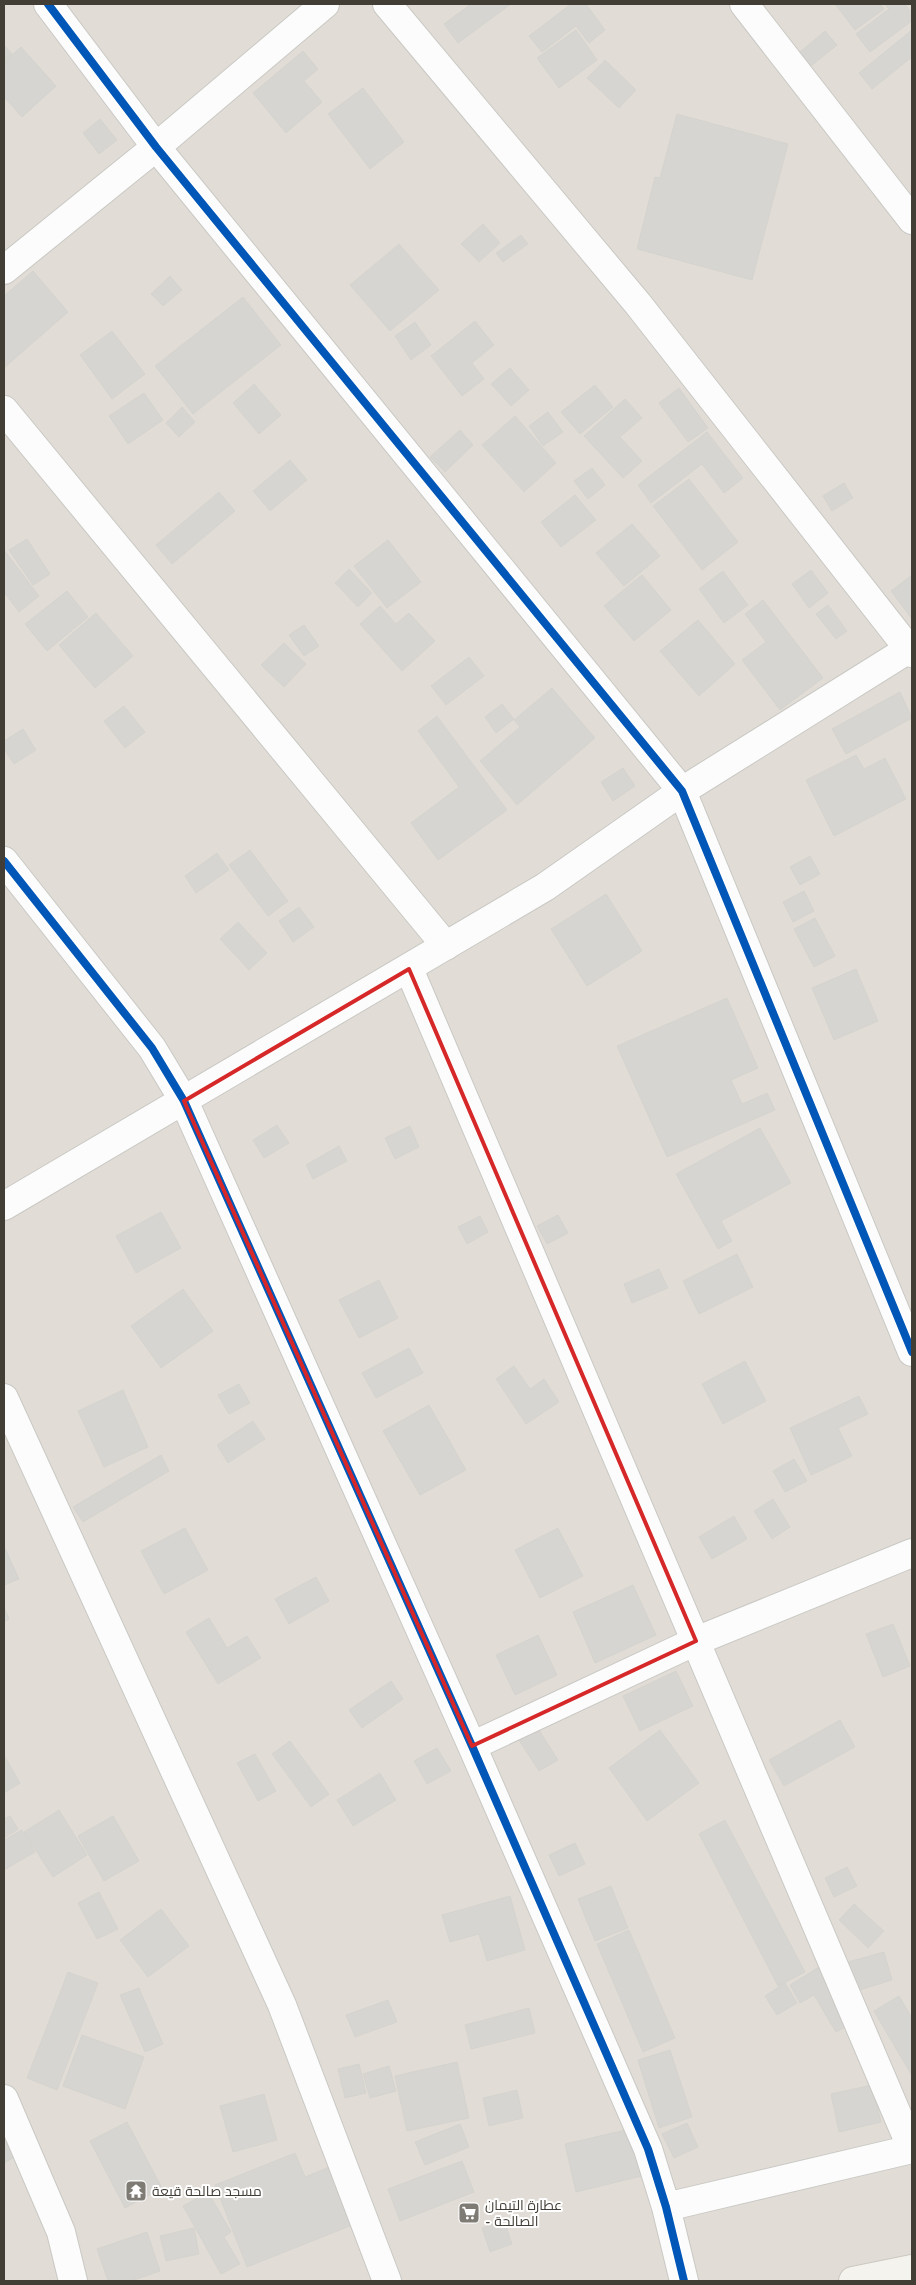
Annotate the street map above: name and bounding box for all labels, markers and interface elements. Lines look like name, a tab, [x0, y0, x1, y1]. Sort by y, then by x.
temple icon: مسجد صالحة قيعة	[124, 2179, 148, 2203]
place label: مسجد صالحة قيعة	[152, 2183, 262, 2200]
place label: عطارة التيمان - الصالحة	[485, 2197, 562, 2230]
supermarket icon: عطارة التيمان - الصالحة	[457, 2201, 481, 2225]

